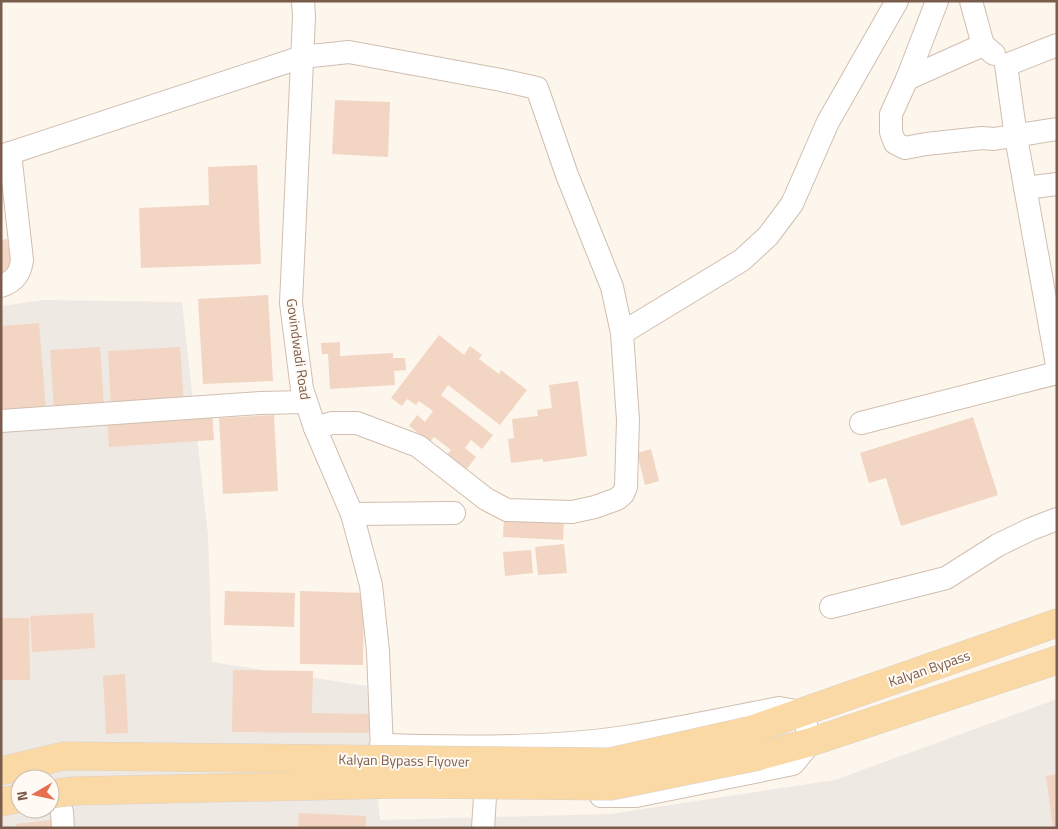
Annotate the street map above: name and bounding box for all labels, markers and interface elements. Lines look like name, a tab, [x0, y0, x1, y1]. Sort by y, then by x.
street label: Govindwadi Road	[281, 297, 317, 401]
street label: Kalyan Bypass	[885, 644, 973, 692]
street label: Kalyan Bypass Flyover	[338, 748, 470, 772]
north arrow	[10, 769, 60, 819]
text: N	[11, 790, 33, 803]

